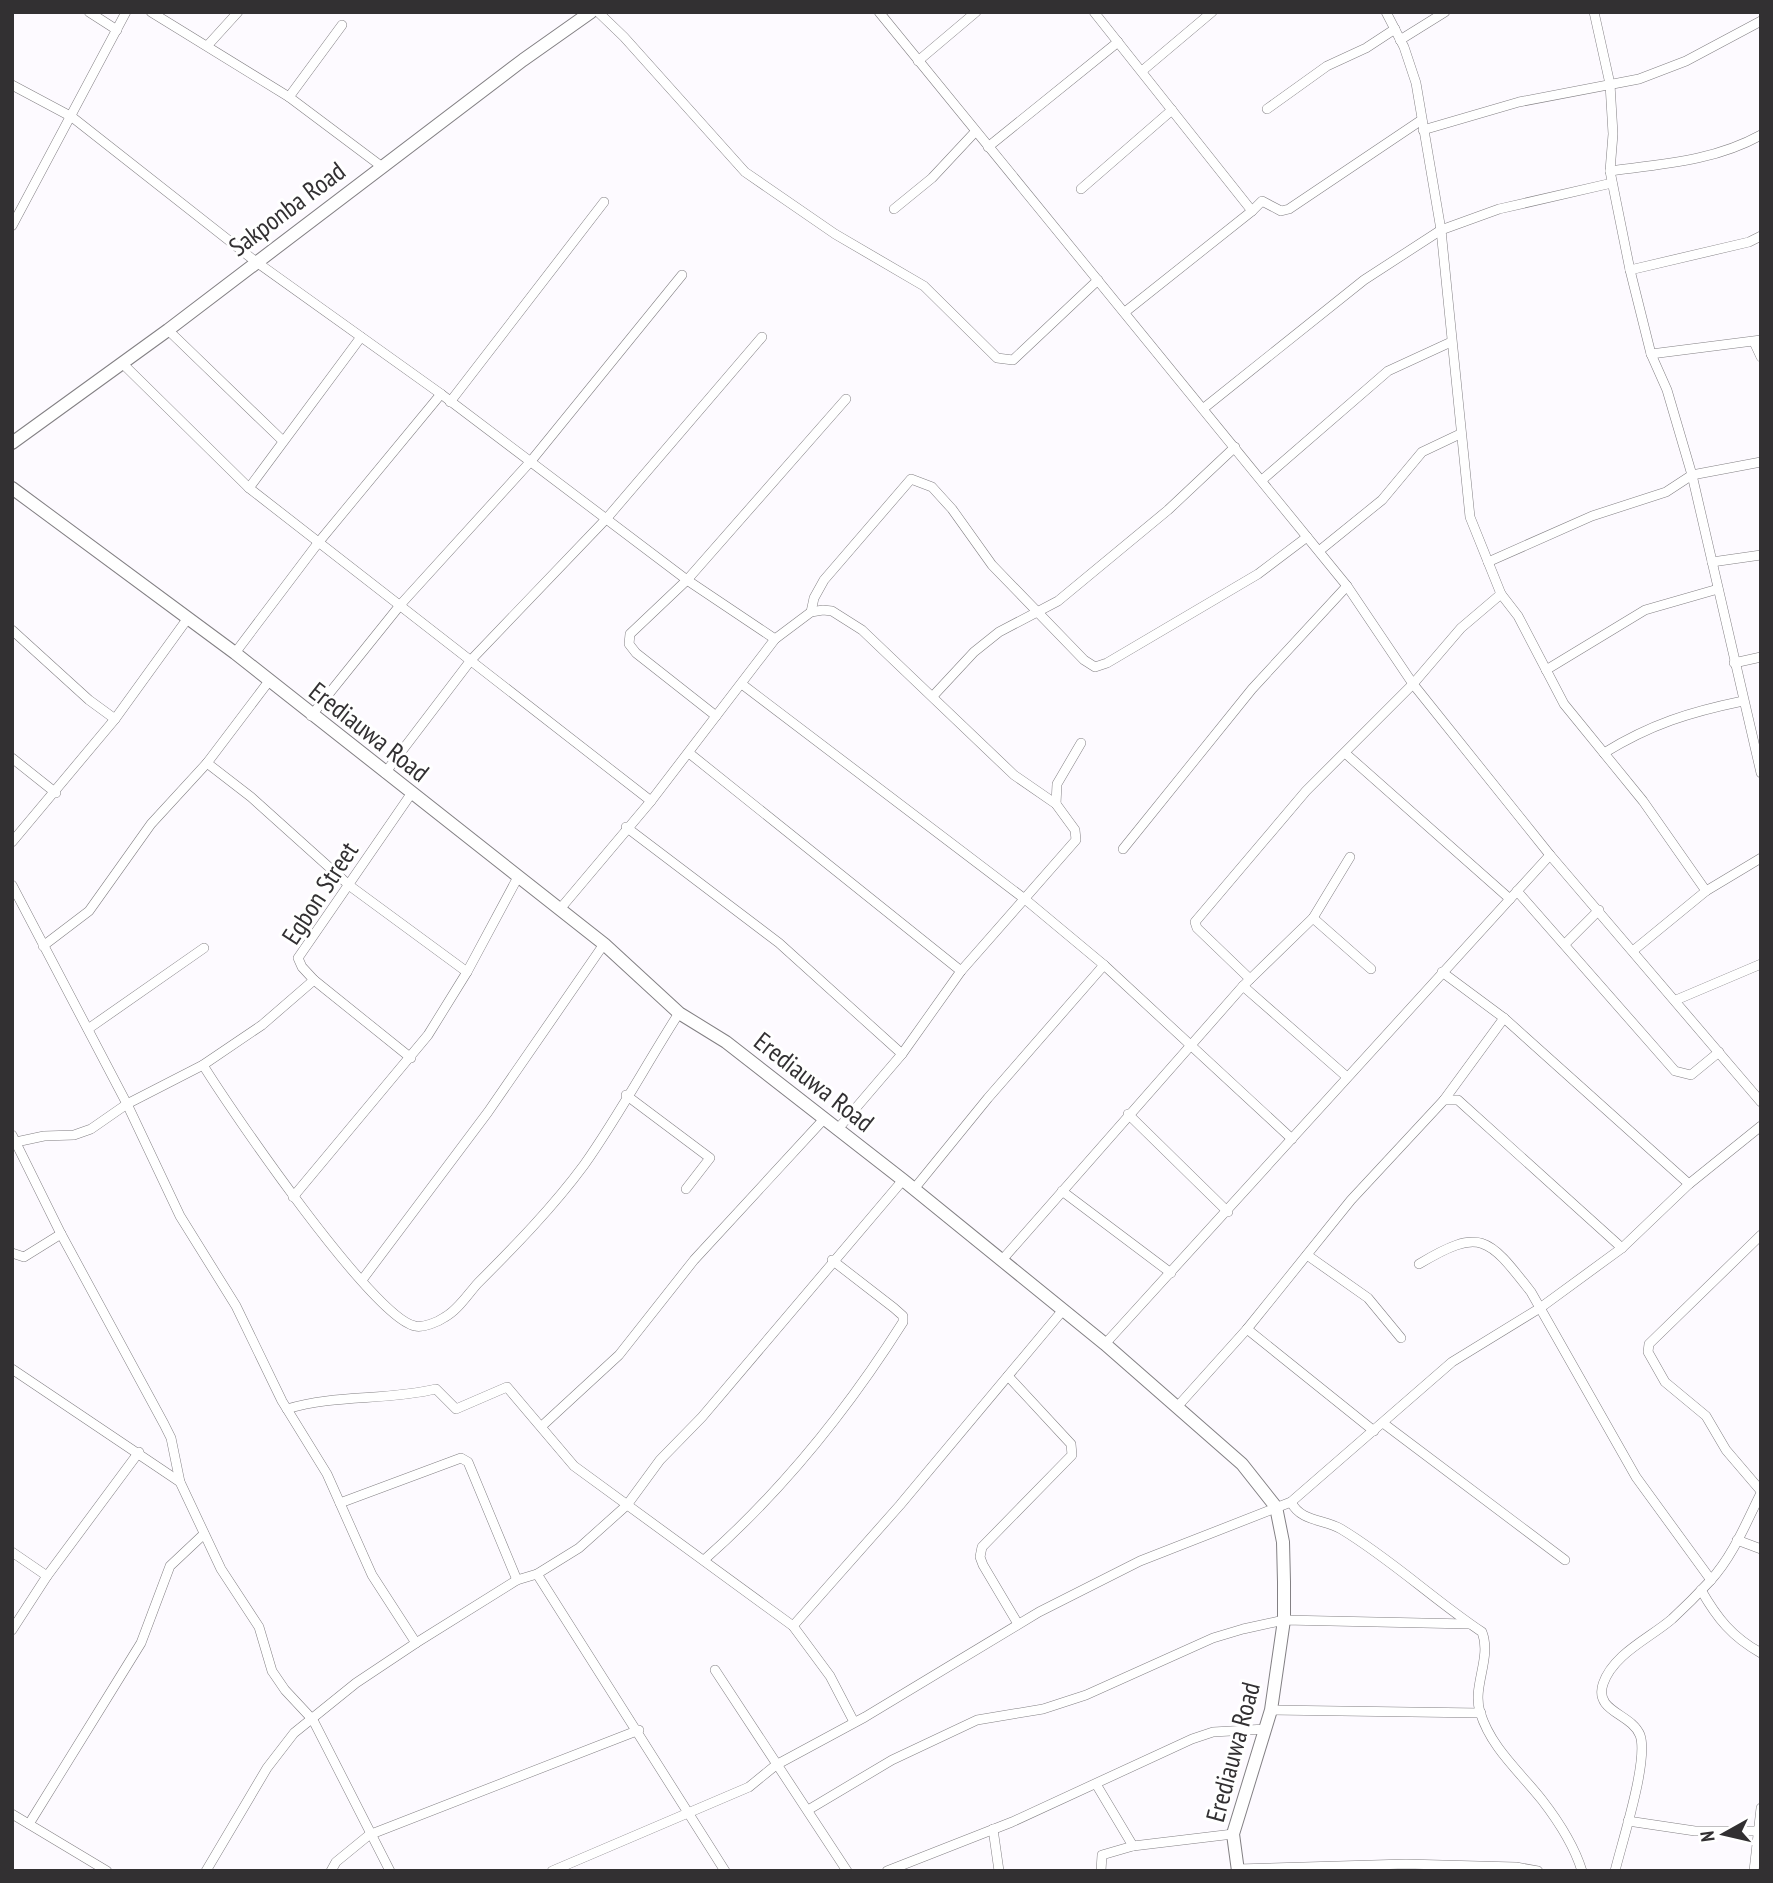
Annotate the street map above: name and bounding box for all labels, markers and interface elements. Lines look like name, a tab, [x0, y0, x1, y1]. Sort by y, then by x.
street label: Sakponba Road	[222, 154, 351, 263]
street label: Erediauwa Road	[303, 675, 436, 789]
street label: Egbon Street	[274, 835, 365, 950]
street label: Erediauwa Road	[748, 1025, 881, 1139]
street label: Erediauwa Road	[1198, 1678, 1267, 1825]
north arrow	[1689, 1799, 1759, 1869]
text: N	[1695, 1830, 1720, 1843]

